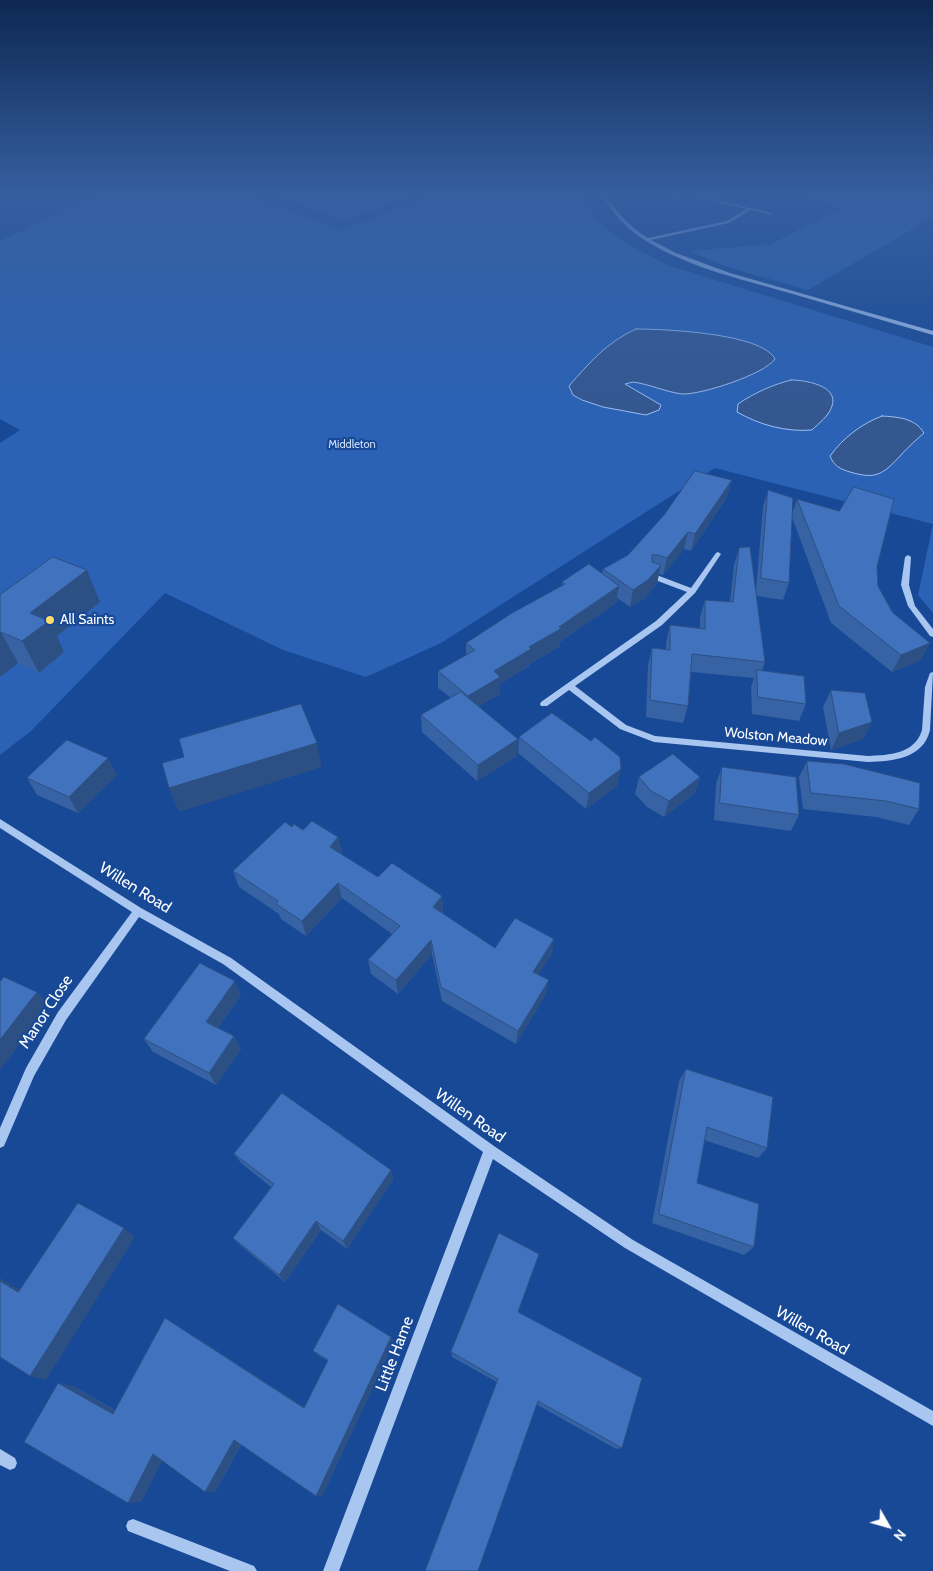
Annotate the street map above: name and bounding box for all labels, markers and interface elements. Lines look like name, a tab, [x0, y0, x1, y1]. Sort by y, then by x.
park label: Middleton	[328, 438, 376, 452]
place label: All Saints	[60, 612, 114, 628]
marker: All Saints	[44, 614, 56, 626]
street label: Wolston Meadow	[724, 724, 828, 750]
street label: Willen Road	[95, 858, 175, 918]
street label: Manor Close	[15, 971, 77, 1053]
street label: Willen Road	[431, 1085, 509, 1147]
street label: Willen Road	[772, 1302, 852, 1360]
street label: Little Hame	[372, 1314, 418, 1394]
north arrow	[863, 1501, 913, 1551]
text: N	[890, 1526, 910, 1545]

